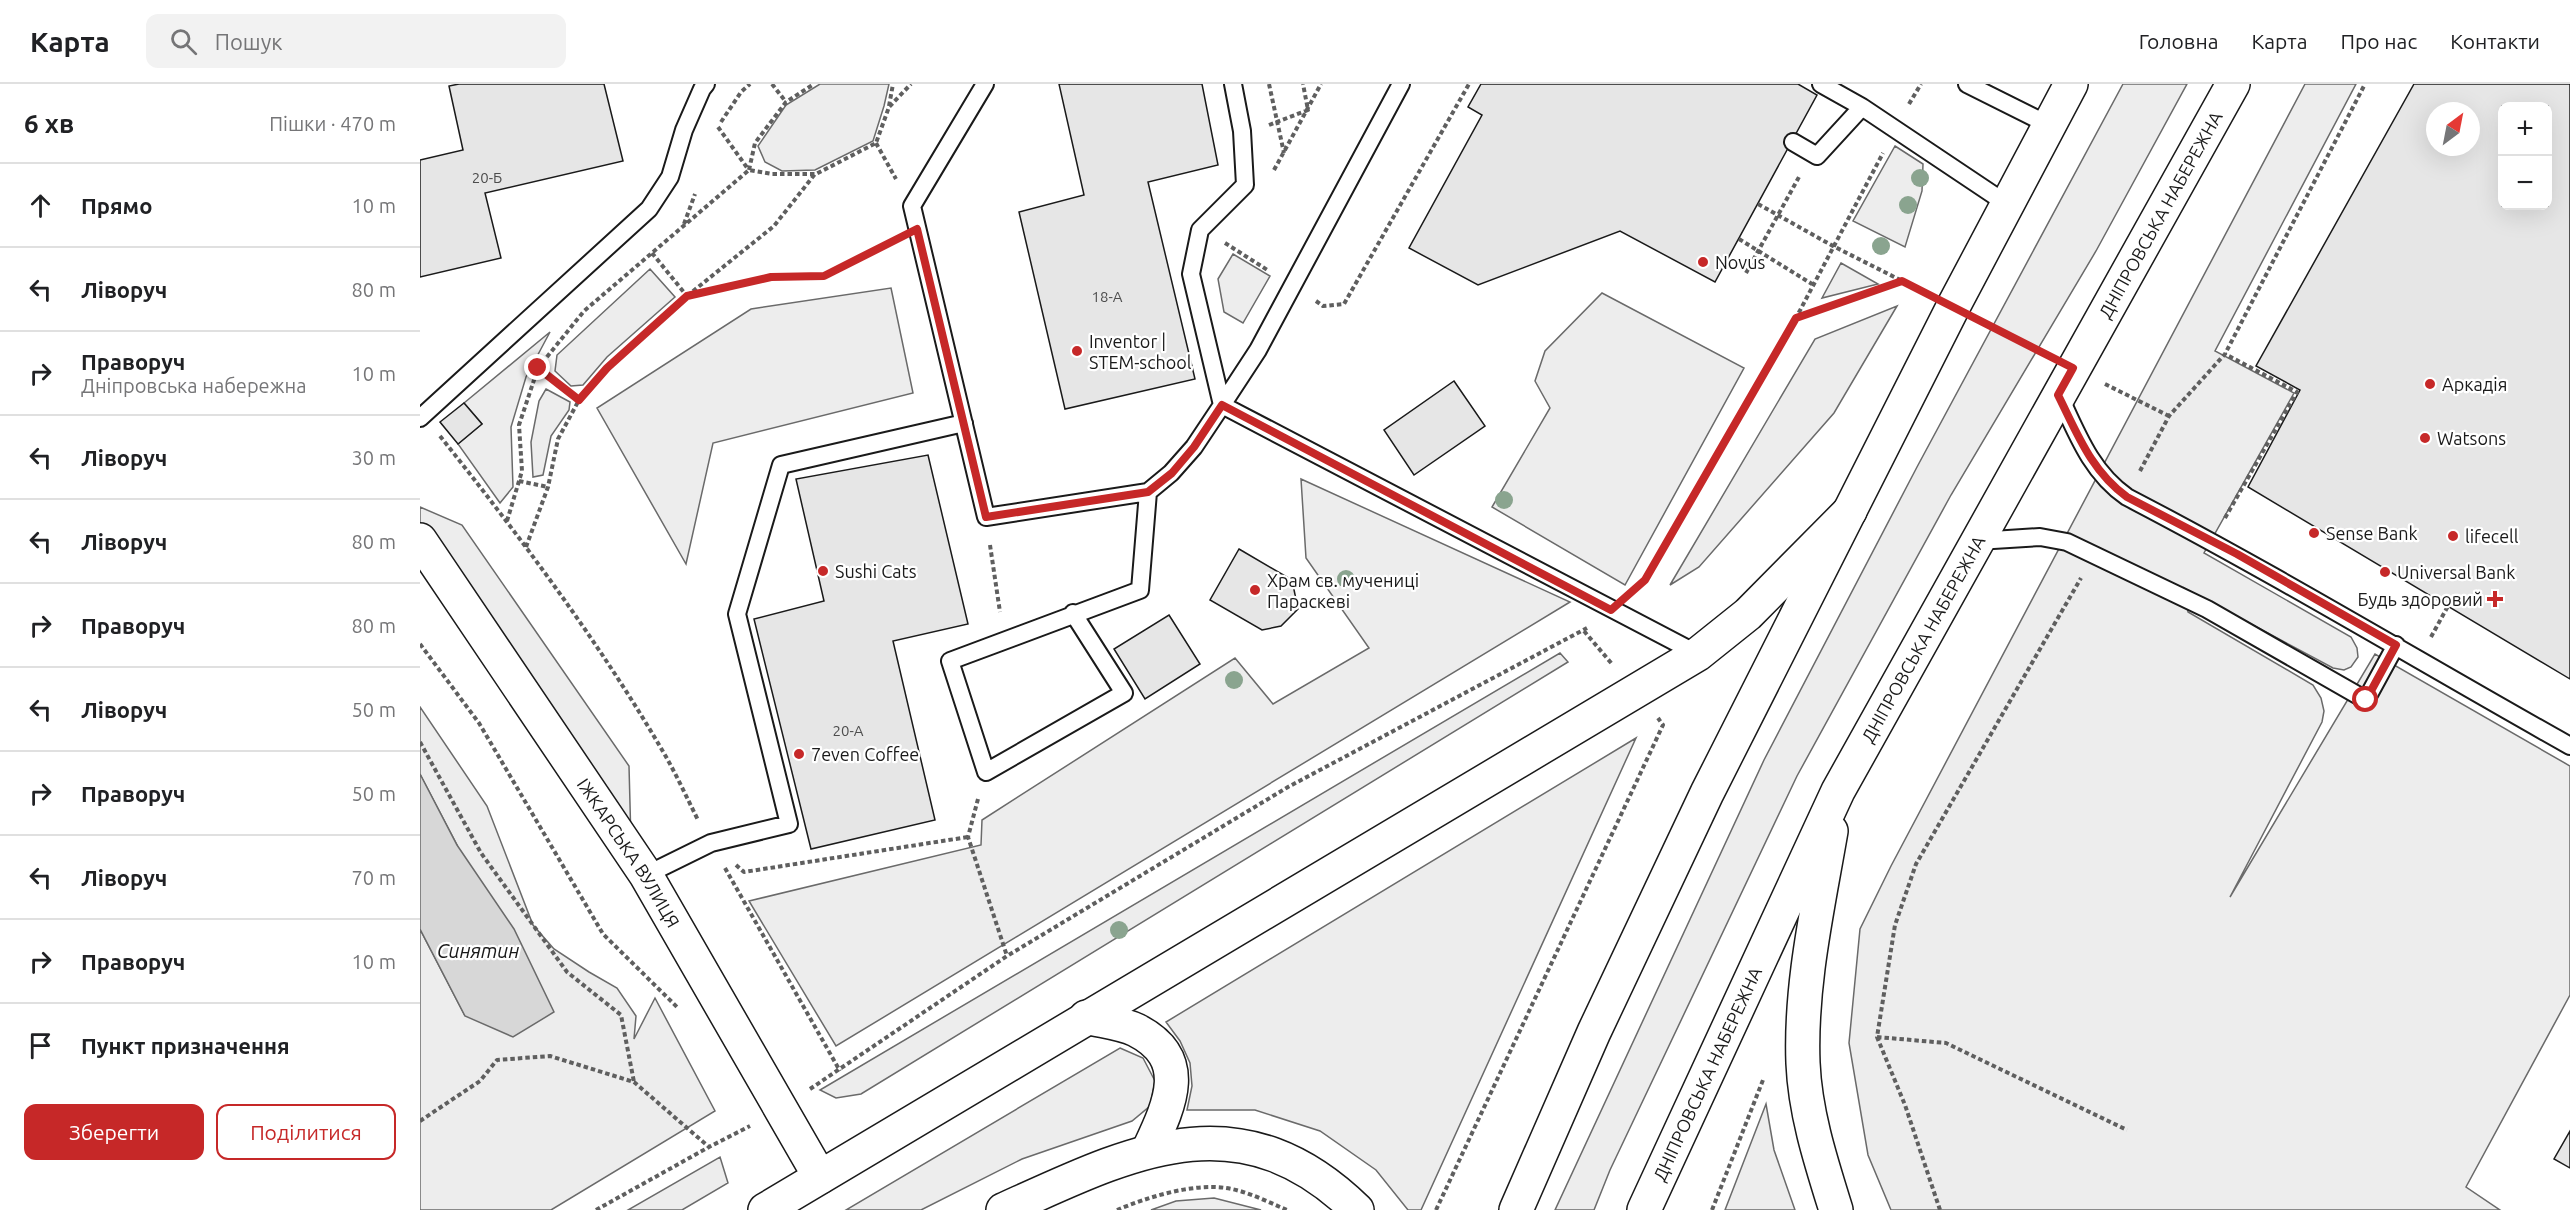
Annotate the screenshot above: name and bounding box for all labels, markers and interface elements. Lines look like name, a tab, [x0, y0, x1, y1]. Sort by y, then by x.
search box	[146, 14, 566, 68]
icon: search	[167, 25, 200, 58]
text: Карта	[30, 26, 110, 57]
text: Пошук	[215, 29, 283, 54]
text: Головна	[2139, 29, 2219, 53]
text: Карта	[2252, 29, 2307, 53]
text: Про нас	[2340, 29, 2417, 53]
text: Контакти	[2450, 29, 2540, 53]
north arrow	[2426, 102, 2480, 156]
map controls	[2498, 102, 2552, 210]
button: +	[2498, 102, 2552, 156]
street label: ДНІПРОВСЬКА НАБЕРЕЖНА	[2094, 107, 2226, 321]
text: 6 хв	[24, 109, 74, 138]
text: Пішки · 470 m	[269, 112, 396, 135]
button: −	[2498, 156, 2552, 210]
house number: 20-Б	[472, 169, 502, 186]
icon: ahead	[24, 189, 57, 222]
text: Прямо	[81, 193, 152, 218]
text: 10 m	[352, 194, 396, 217]
place label: Novus	[1715, 252, 1765, 272]
marker: Novus	[1696, 255, 1710, 269]
icon: left	[24, 273, 57, 306]
text: Ліворуч	[81, 277, 167, 302]
text: 80 m	[352, 278, 396, 301]
house number: 18-А	[1091, 288, 1123, 305]
place label: Inventor | STEM-school	[1089, 331, 1192, 372]
marker: Inventor | STEM-school	[1070, 344, 1084, 358]
text: Праворуч	[81, 349, 185, 374]
route end	[524, 354, 550, 380]
icon: right	[24, 357, 57, 390]
text: 10 m	[352, 362, 396, 385]
text: Дніпровська набережна	[81, 374, 306, 397]
place label: Аркадія	[2442, 374, 2507, 394]
marker: Аркадія	[2423, 377, 2437, 391]
place label: Watsons	[2437, 428, 2506, 448]
marker: Watsons	[2418, 431, 2432, 445]
icon: left	[24, 441, 57, 474]
text: Ліворуч	[81, 445, 167, 470]
text: 30 m	[352, 446, 396, 469]
place label: Sense Bank	[2326, 523, 2418, 543]
icon: left	[24, 525, 57, 558]
marker: Sense Bank	[2307, 526, 2321, 540]
place label: lifecell	[2465, 526, 2519, 546]
text: Ліворуч	[81, 529, 167, 554]
marker: lifecell	[2446, 529, 2460, 543]
text: 80 m	[352, 530, 396, 553]
street label: ДНІПРОВСЬКА НАБЕРЕЖНА	[1857, 532, 1989, 746]
place label: Sushi Cats	[835, 561, 917, 581]
place label: Universal Bank	[2397, 562, 2515, 582]
marker: Sushi Cats	[816, 564, 830, 578]
marker: Universal Bank	[2378, 565, 2392, 579]
place label: Храм св. мучениці Параскеві	[1267, 570, 1419, 611]
marker: Храм св. мучениці Параскеві	[1248, 583, 1262, 597]
place label: Будь здоровий	[2358, 589, 2483, 609]
marker: Будь здоровий	[2488, 592, 2502, 606]
icon: right	[24, 609, 57, 642]
text: Праворуч	[81, 613, 185, 638]
text: 80 m	[352, 614, 396, 637]
route start	[2352, 686, 2378, 712]
icon: left	[24, 693, 57, 726]
text: Ліворуч	[81, 697, 167, 722]
text: 50 m	[352, 698, 396, 721]
house number: 20-А	[832, 722, 864, 739]
place label: 7even Coffee	[811, 744, 919, 764]
marker: 7even Coffee	[792, 747, 806, 761]
street label: ІЖКАРСЬКА ВУЛИЦЯ	[574, 774, 684, 931]
icon: right	[24, 777, 57, 810]
text: Праворуч	[81, 781, 185, 806]
text: 50 m	[352, 782, 396, 805]
icon: left	[24, 861, 57, 894]
text: Ліворуч	[81, 865, 167, 890]
text: 70 m	[352, 866, 396, 889]
water label: Синятин	[437, 939, 519, 962]
icon: right	[24, 945, 57, 978]
text: Праворуч	[81, 949, 185, 974]
text: 10 m	[352, 950, 396, 973]
street label: ДНІПРОВСЬКА НАБЕРЕЖНА	[1649, 963, 1765, 1184]
icon: arrive	[24, 1029, 57, 1062]
text: Пункт призначення	[81, 1033, 290, 1058]
button: Зберегти	[24, 1104, 204, 1160]
button: Поділитися	[216, 1104, 396, 1160]

